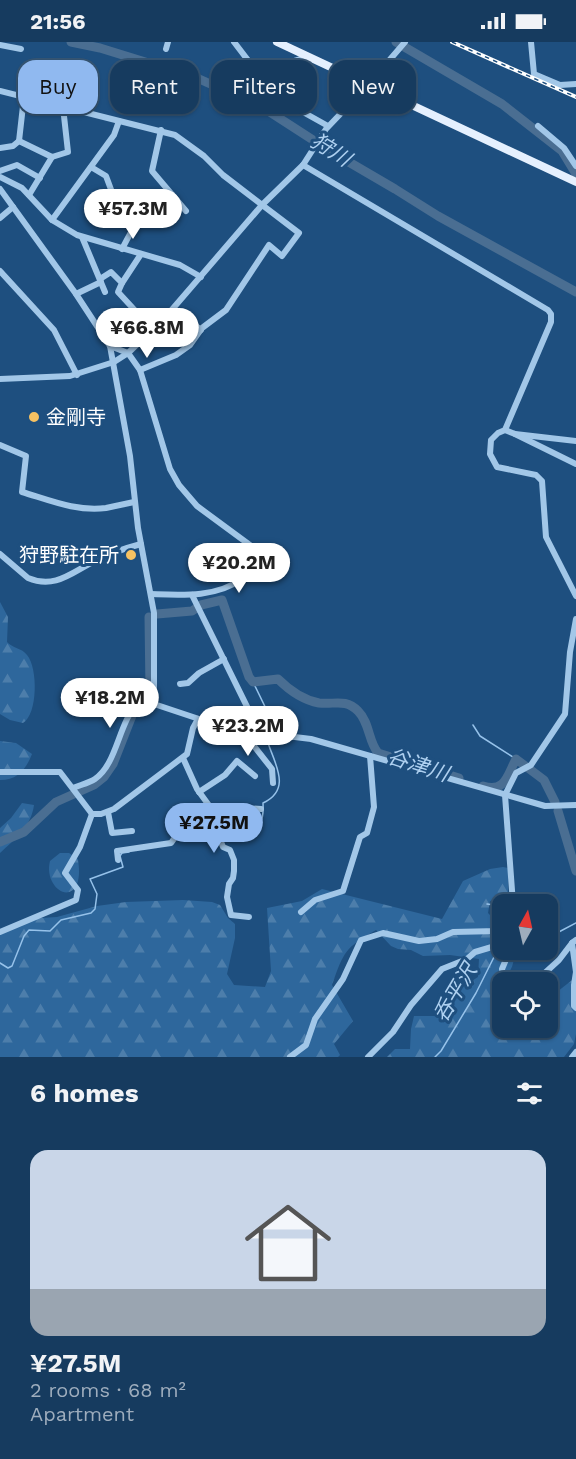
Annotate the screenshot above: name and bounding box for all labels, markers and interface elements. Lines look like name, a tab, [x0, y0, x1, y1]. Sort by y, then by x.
text: 21:56	[30, 9, 86, 34]
chip: Buy	[18, 60, 98, 114]
chip: Rent	[110, 60, 199, 114]
chip: Filters	[211, 60, 317, 114]
chip: New	[329, 60, 416, 114]
water label: 狩川	[307, 128, 357, 172]
pin: ¥57.3M	[84, 189, 182, 240]
text: ¥57.3M	[98, 196, 168, 220]
pin: ¥66.8M	[98, 308, 196, 359]
text: ¥66.8M	[110, 315, 184, 339]
place label: 金剛寺	[46, 405, 106, 429]
marker: 金剛寺	[27, 410, 41, 424]
place label: 狩野駐在所	[19, 543, 119, 567]
pin: ¥20.2M	[190, 543, 288, 594]
marker: 狩野駐在所	[124, 548, 138, 562]
text: ¥20.2M	[202, 550, 276, 574]
pin: ¥18.2M	[61, 678, 159, 729]
text: ¥18.2M	[75, 685, 145, 709]
pin: ¥23.2M	[199, 706, 297, 757]
text: ¥23.2M	[211, 713, 285, 737]
water label: 谷津川	[384, 743, 454, 787]
pin: ¥27.5M	[165, 803, 263, 854]
text: ¥27.5M	[179, 810, 249, 834]
north arrow	[492, 894, 558, 960]
map controls	[492, 894, 558, 1038]
water label: 呑平沢	[428, 957, 483, 1026]
button: locate	[492, 972, 558, 1038]
icon: filters	[513, 1077, 546, 1110]
text: 6 homes	[30, 1078, 139, 1108]
icon: home	[234, 1189, 342, 1297]
text: ¥27.5M	[30, 1348, 121, 1378]
text: 2 rooms · 68 m²	[30, 1378, 186, 1402]
text: Apartment	[30, 1402, 134, 1426]

